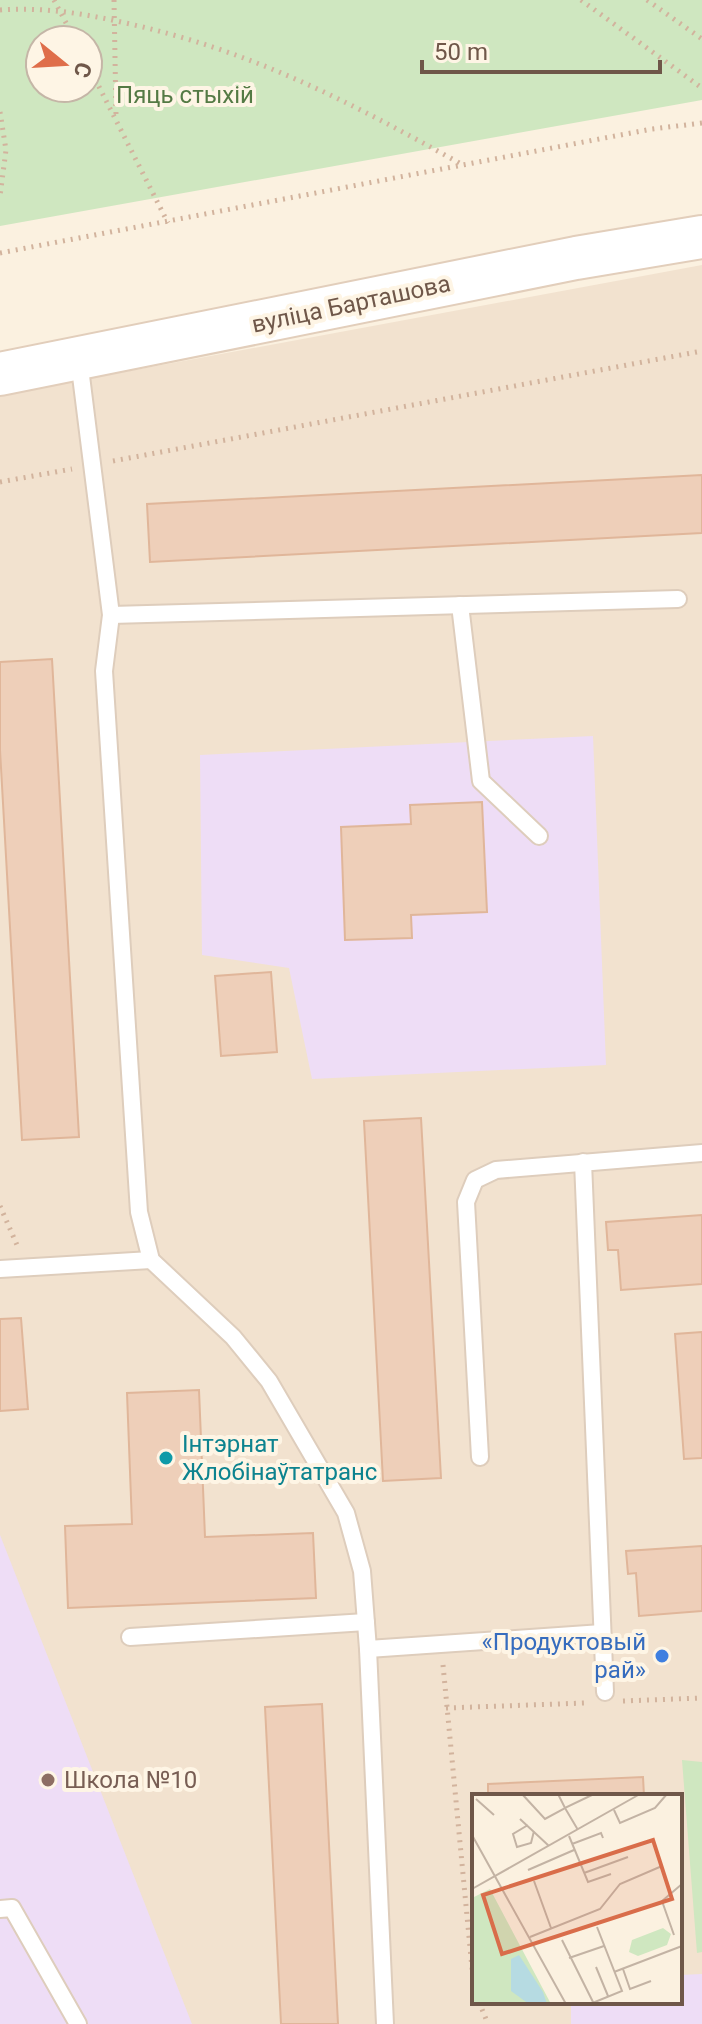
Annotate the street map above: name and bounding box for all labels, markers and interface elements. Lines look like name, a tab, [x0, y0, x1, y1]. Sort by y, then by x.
north arrow	[24, 24, 104, 104]
scale bar	[422, 24, 660, 74]
text: 50 m	[434, 38, 488, 66]
text: С	[68, 59, 97, 81]
park label: Пяць стыхій	[116, 81, 254, 109]
street label: вуліца Барташова	[249, 269, 453, 339]
place label: Інтэрнат Жлобінаўтатранс	[182, 1430, 377, 1486]
marker: Інтэрнат Жлобінаўтатранс	[157, 1449, 175, 1467]
place label: «Продуктовый рай»	[482, 1628, 646, 1684]
marker: «Продуктовый рай»	[653, 1647, 671, 1665]
place label: Школа №10	[64, 1766, 197, 1794]
marker: Школа №10	[39, 1771, 57, 1789]
inset map	[472, 1794, 682, 2004]

